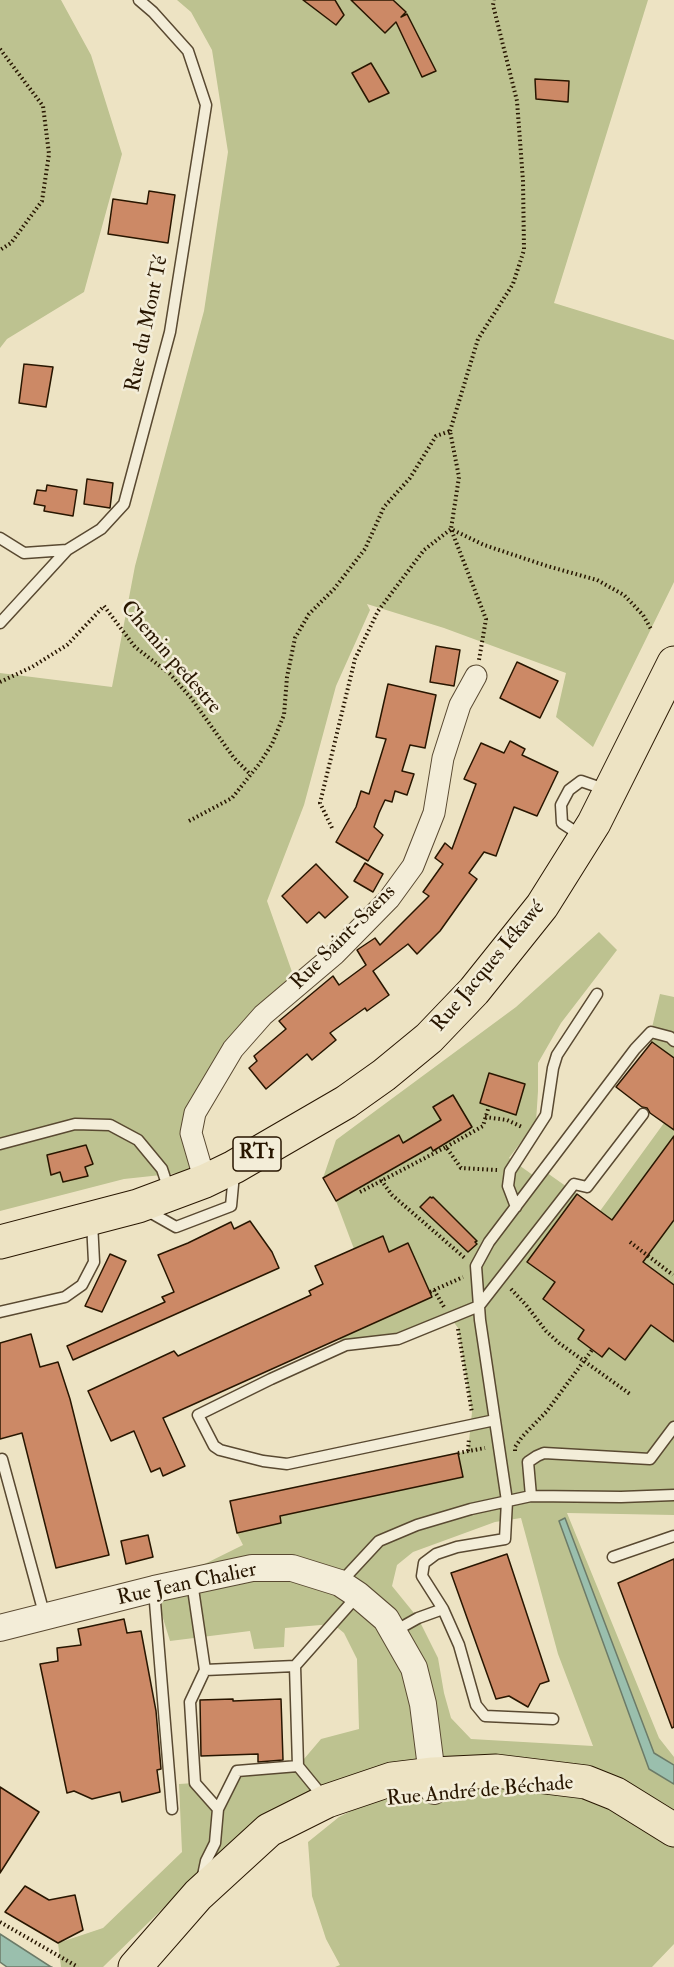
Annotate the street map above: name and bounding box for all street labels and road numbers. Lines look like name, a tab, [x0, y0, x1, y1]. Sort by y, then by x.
street label: Rue du Mont Té	[121, 254, 175, 394]
street label: Chemin pedestre	[114, 596, 226, 720]
street label: Rue Saint-Saens	[286, 880, 402, 996]
street label: Rue Jacques Iékawé	[427, 896, 551, 1038]
road number: RT1	[233, 1137, 281, 1171]
street label: Rue Jean Chalier	[115, 1558, 259, 1612]
street label: Rue André de Béchade	[385, 1771, 575, 1813]

